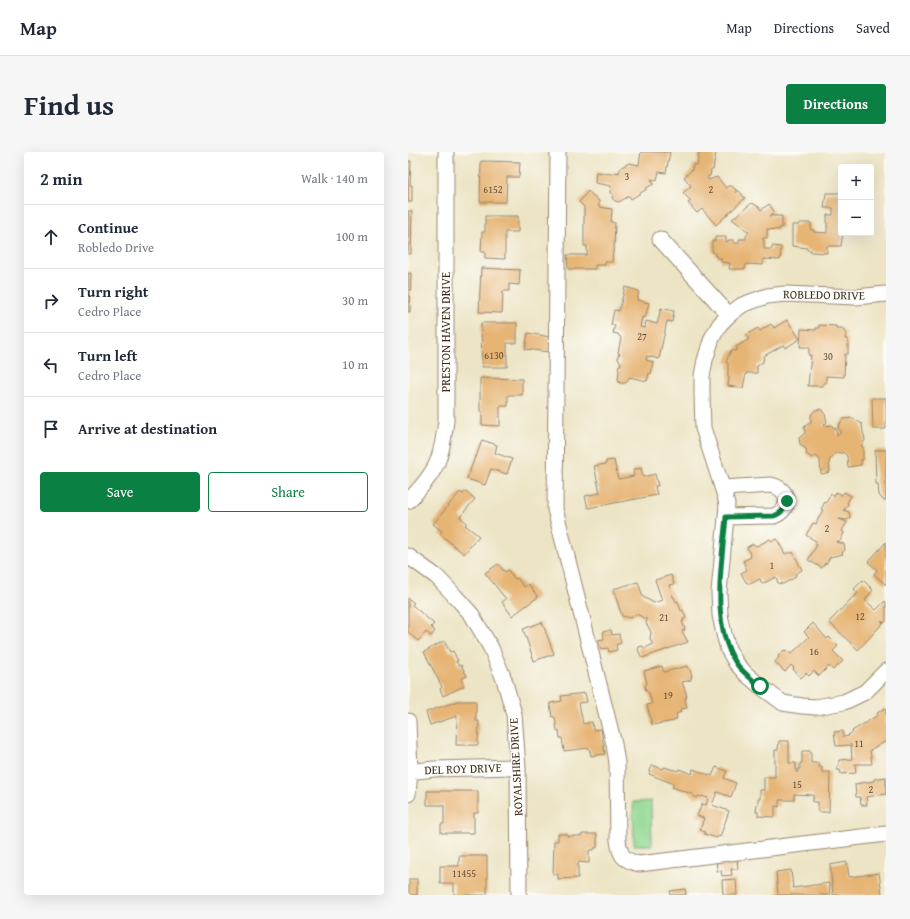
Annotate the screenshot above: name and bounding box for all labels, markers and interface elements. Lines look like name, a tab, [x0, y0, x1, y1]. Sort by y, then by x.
text: Map	[20, 14, 57, 42]
text: Map	[726, 18, 752, 38]
text: Directions	[774, 18, 834, 38]
text: Saved	[856, 18, 890, 38]
text: Find us	[24, 84, 114, 125]
button: Directions	[786, 84, 886, 124]
map controls	[838, 164, 874, 236]
button: +	[838, 164, 874, 200]
text: 2 min	[40, 166, 82, 191]
text: Walk · 140 m	[301, 169, 368, 188]
house number: 3	[625, 169, 630, 184]
house number: 6152	[483, 182, 503, 197]
house number: 2	[709, 182, 714, 197]
button: −	[838, 200, 874, 236]
text: Continue	[78, 217, 139, 238]
icon: ahead	[40, 226, 62, 248]
text: 100 m	[336, 227, 368, 246]
text: Robledo Drive	[78, 238, 154, 257]
street label: PRESTON HAVEN DRIVE	[437, 272, 454, 392]
text: Turn right	[78, 281, 149, 302]
street label: ROBLEDO DRIVE	[783, 285, 865, 304]
icon: right	[40, 290, 62, 312]
text: 30 m	[342, 291, 368, 310]
text: Cedro Place	[78, 302, 141, 321]
house number: 27	[637, 329, 647, 344]
text: Turn left	[78, 345, 137, 366]
house number: 6130	[484, 348, 504, 363]
house number: 30	[823, 349, 833, 364]
icon: left	[40, 354, 62, 376]
text: 10 m	[342, 355, 368, 374]
text: Cedro Place	[78, 366, 141, 385]
icon: arrive	[40, 418, 62, 440]
text: Arrive at destination	[78, 418, 217, 439]
button: Save	[40, 472, 200, 512]
button: Share	[208, 472, 368, 512]
route end	[778, 492, 796, 510]
house number: 2	[825, 521, 830, 536]
house number: 1	[770, 558, 775, 573]
house number: 12	[855, 609, 865, 624]
house number: 21	[659, 610, 669, 625]
house number: 16	[809, 644, 819, 659]
route start	[751, 677, 769, 695]
house number: 19	[663, 688, 673, 703]
street label: ROYALSHIRE DRIVE	[504, 718, 527, 817]
house number: 11	[854, 736, 864, 751]
street label: DEL ROY DRIVE	[424, 759, 502, 778]
house number: 15	[792, 777, 802, 792]
house number: 2	[869, 782, 874, 797]
house number: 11455	[452, 866, 476, 881]

